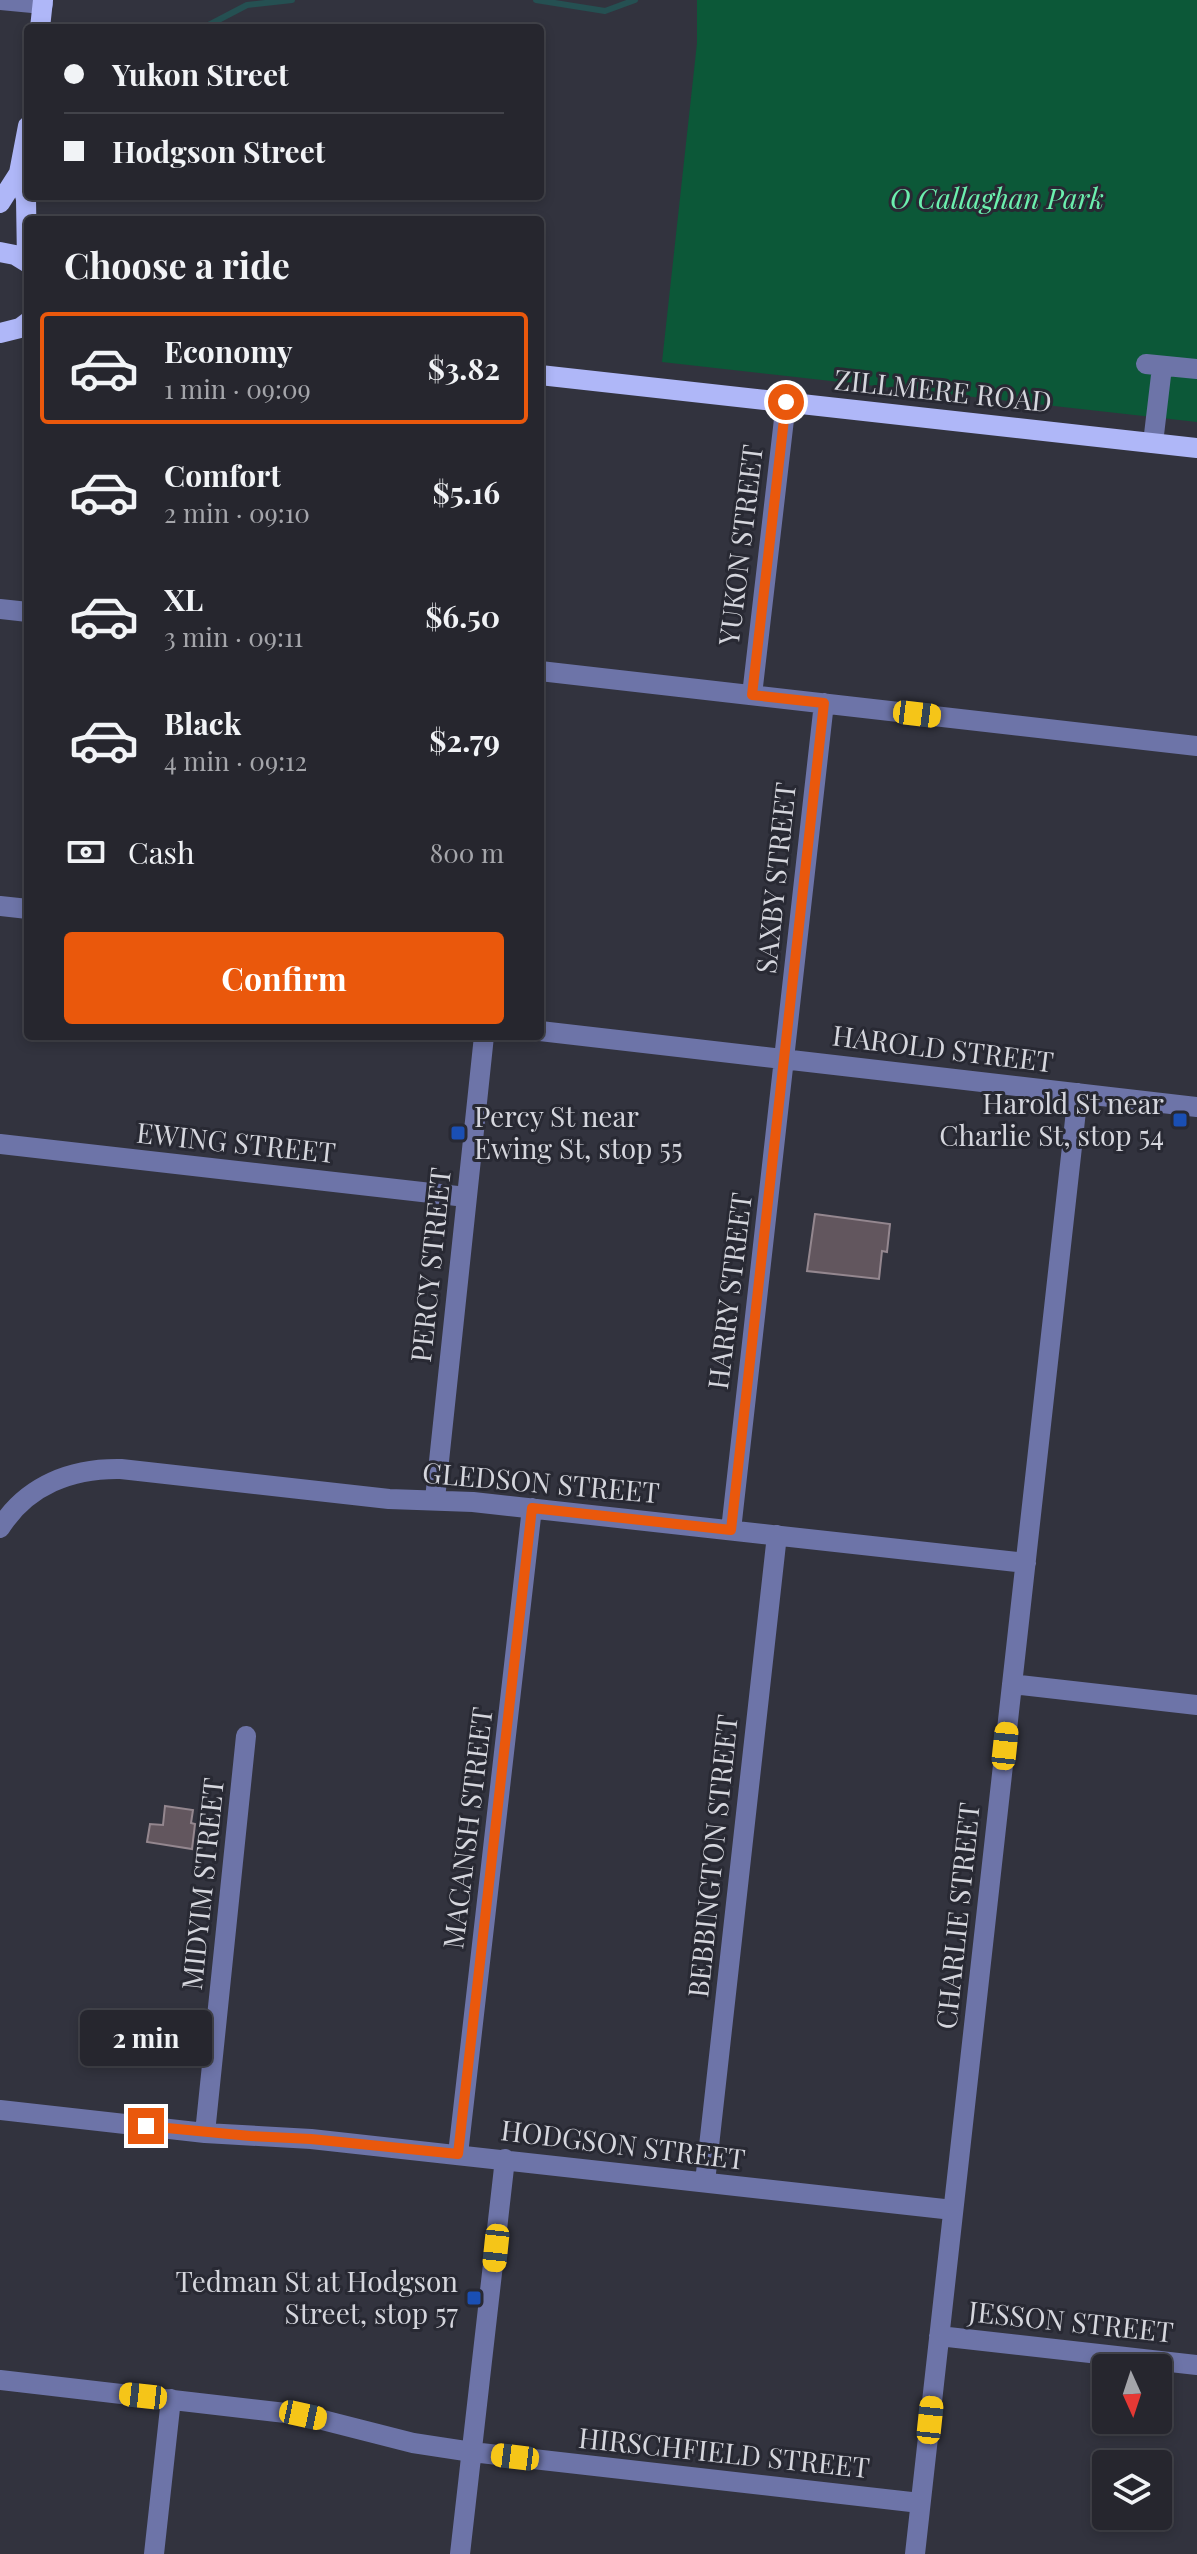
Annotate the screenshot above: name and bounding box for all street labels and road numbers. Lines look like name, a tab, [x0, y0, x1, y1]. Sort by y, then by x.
street label: ZILLMERE ROAD	[833, 360, 1054, 419]
street label: YUKON STREET	[709, 442, 770, 648]
street label: SAXBY STREET	[746, 780, 803, 975]
street label: HAROLD STREET	[830, 1016, 1056, 1079]
street label: EWING STREET	[135, 1113, 338, 1170]
street label: PERCY STREET	[401, 1166, 458, 1364]
street label: HARRY STREET	[698, 1190, 759, 1391]
street label: GLEDSON STREET	[421, 1453, 661, 1510]
street label: MACANSH STREET	[433, 1705, 500, 1951]
street label: BEBBINGTON STREET	[678, 1713, 745, 1999]
street label: MIDYIM STREET	[172, 1776, 231, 1992]
street label: CHARLIE STREET	[926, 1801, 987, 2031]
street label: HODGSON STREET	[499, 2110, 747, 2177]
street label: JESSON STREET	[966, 2291, 1175, 2350]
street label: HIRSCHFIELD STREET	[577, 2418, 872, 2485]

